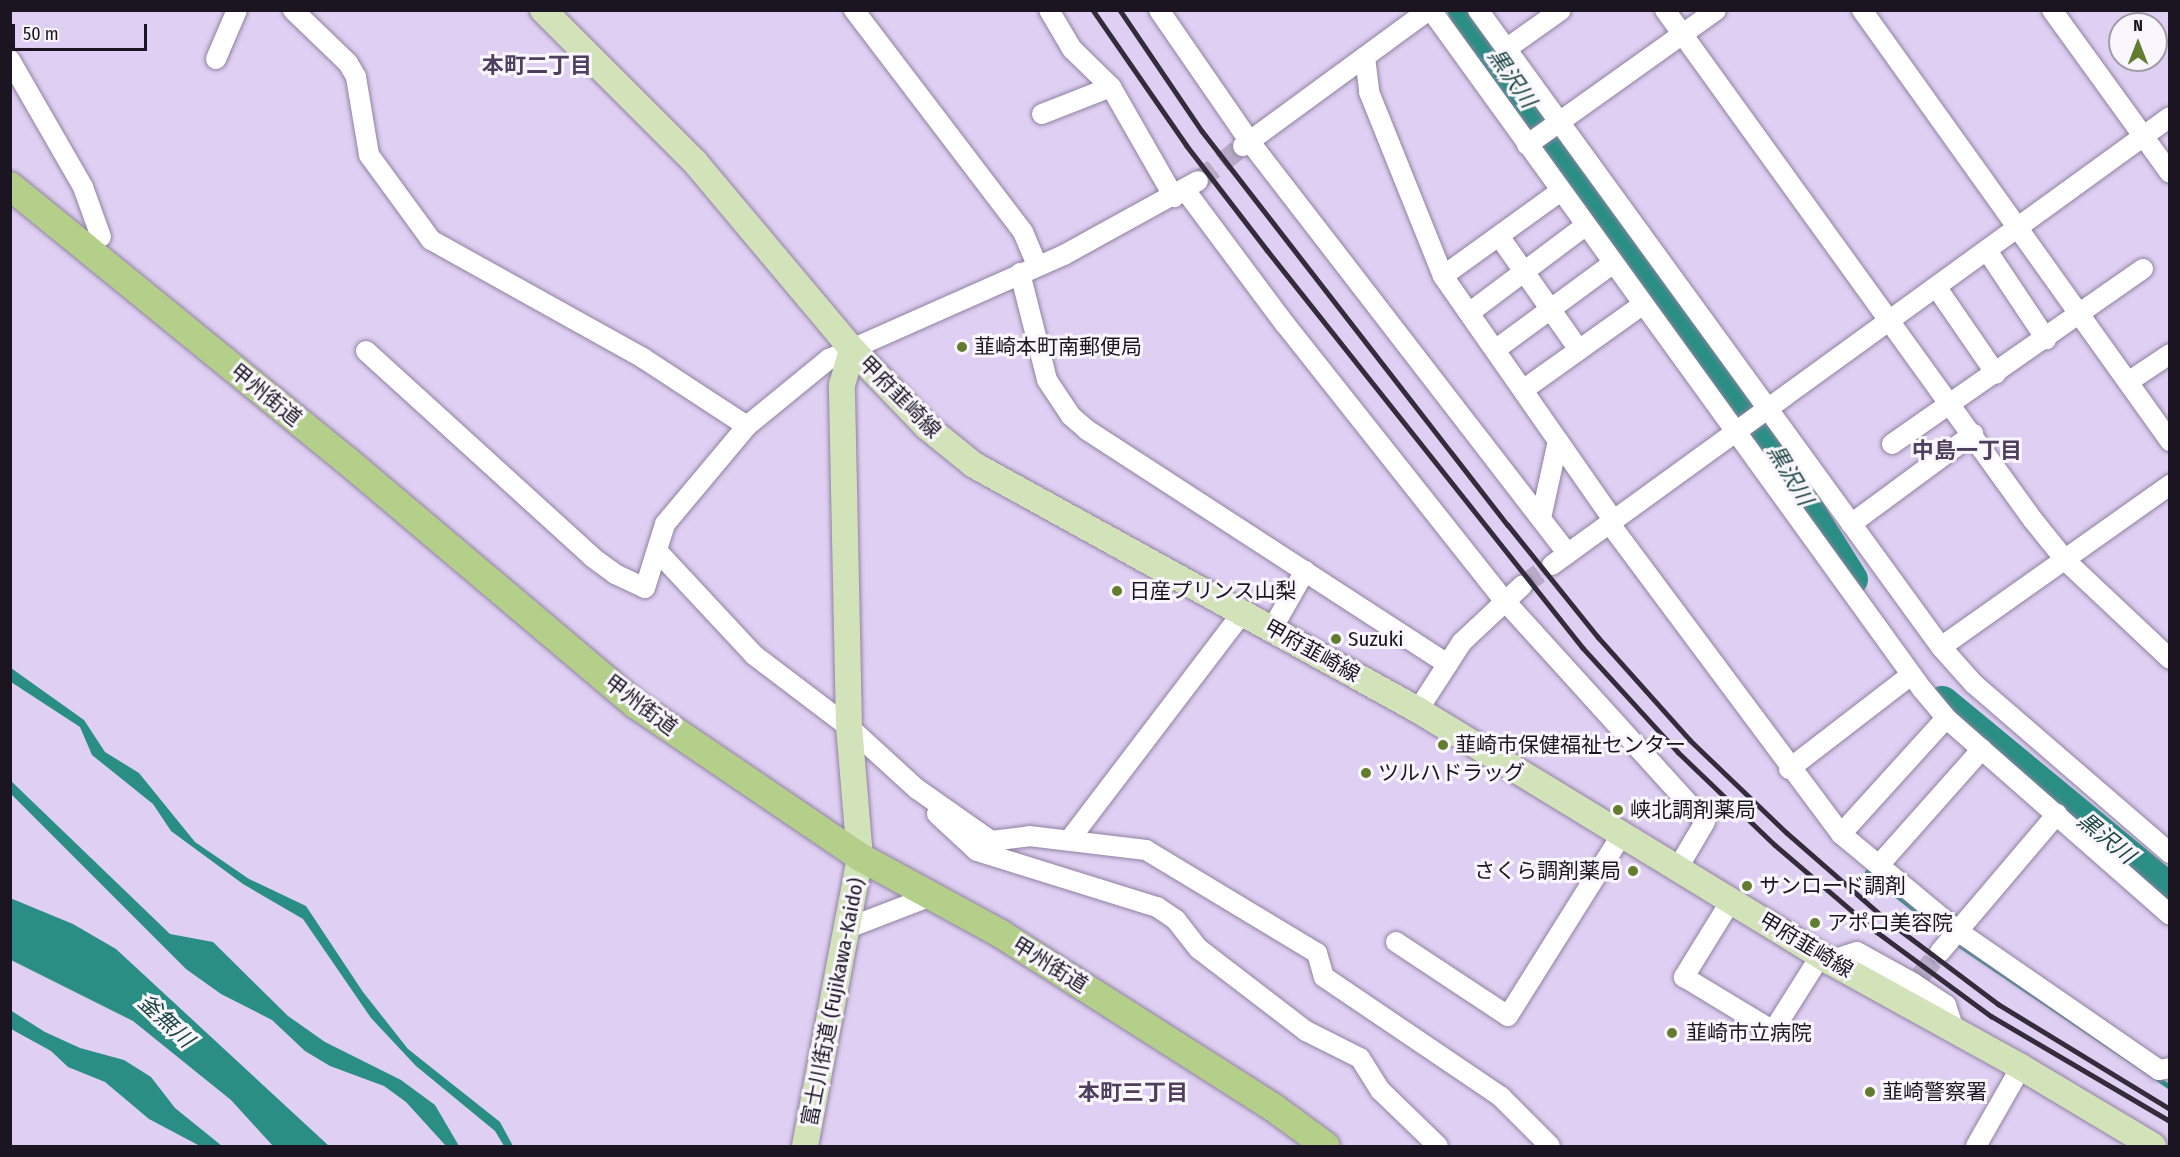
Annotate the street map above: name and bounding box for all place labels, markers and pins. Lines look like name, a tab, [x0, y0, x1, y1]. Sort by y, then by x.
place label: 韮崎本町南郵便局	[974, 334, 1142, 360]
marker: 韮崎本町南郵便局	[955, 340, 969, 354]
place label: 日産プリンス山梨	[1129, 578, 1297, 604]
marker: 日産プリンス山梨	[1110, 584, 1124, 598]
place label: Suzuki	[1348, 626, 1404, 652]
marker: Suzuki	[1329, 632, 1343, 646]
place label: 韮崎市保健福祉センター	[1455, 732, 1686, 758]
marker: 韮崎市保健福祉センター	[1436, 738, 1450, 752]
place label: ツルハドラッグ	[1378, 760, 1525, 786]
marker: ツルハドラッグ	[1359, 766, 1373, 780]
place label: 峡北調剤薬局	[1630, 797, 1756, 823]
marker: 峡北調剤薬局	[1611, 803, 1625, 817]
place label: さくら調剤薬局	[1474, 858, 1621, 884]
marker: さくら調剤薬局	[1626, 864, 1640, 878]
place label: サンロード調剤	[1759, 873, 1906, 899]
marker: サンロード調剤	[1740, 879, 1754, 893]
place label: アポロ美容院	[1827, 910, 1953, 936]
marker: アポロ美容院	[1808, 916, 1822, 930]
place label: 韮崎市立病院	[1686, 1020, 1812, 1046]
marker: 韮崎市立病院	[1663, 1024, 1681, 1042]
place label: 韮崎警察署	[1882, 1079, 1987, 1105]
marker: 韮崎警察署	[1863, 1085, 1877, 1099]

